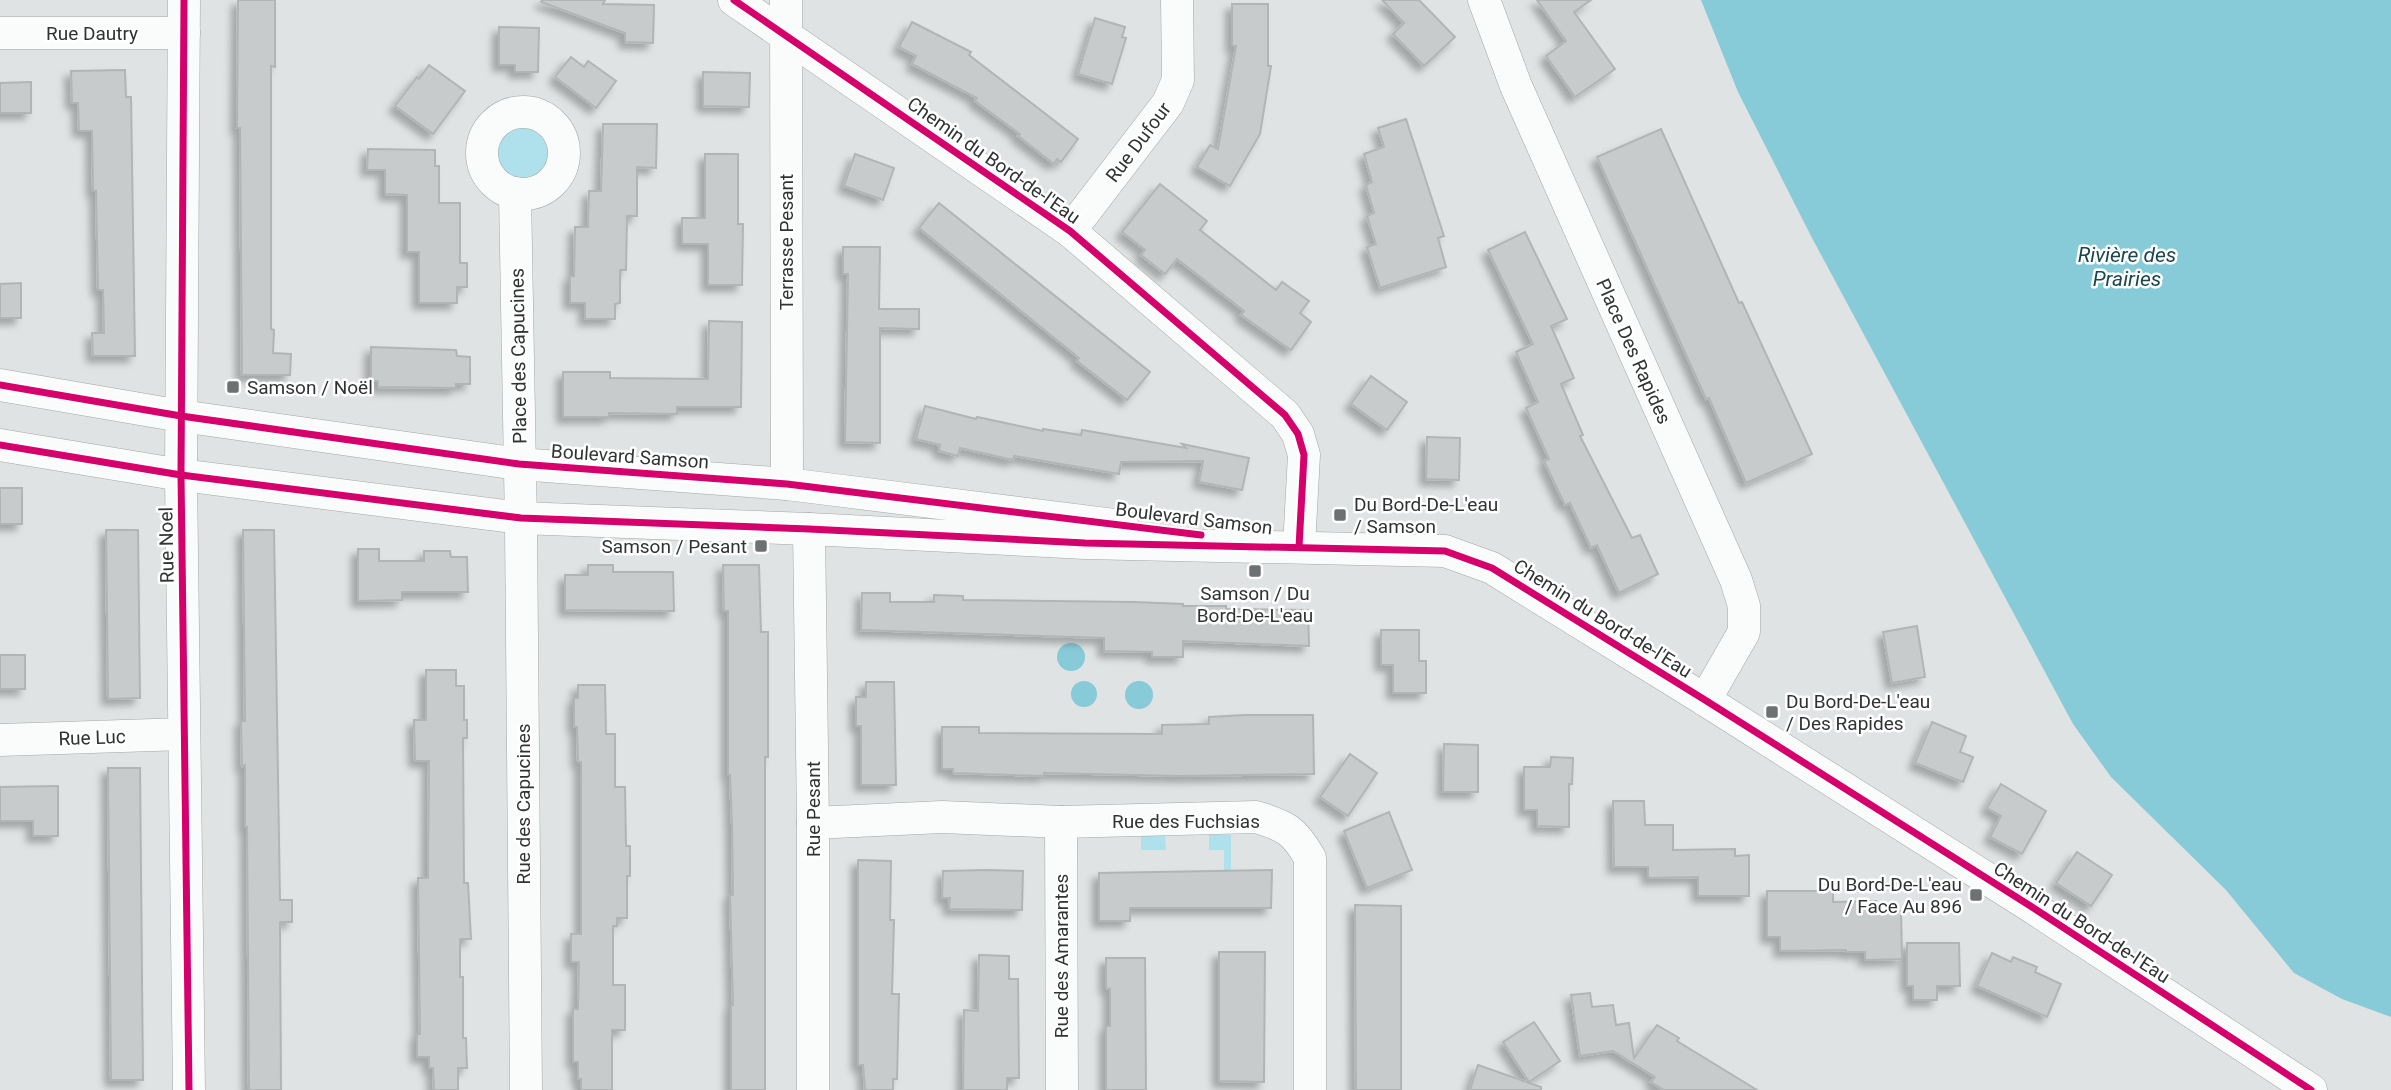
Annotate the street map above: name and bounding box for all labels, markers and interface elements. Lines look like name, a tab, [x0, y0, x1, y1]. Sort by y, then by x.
street label: Rue Dautry	[46, 22, 138, 45]
street label: Chemin du Bord-de-l'Eau	[903, 92, 1085, 229]
street label: Rue Dufour	[1101, 97, 1176, 187]
street label: Terrasse Pesant	[775, 174, 798, 310]
water label: Rivière des Prairies	[2078, 243, 2176, 291]
street label: Place des Capucines	[505, 268, 532, 444]
street label: Place Des Rapides	[1591, 275, 1676, 427]
place label: Samson / Noël	[247, 376, 373, 399]
marker: Samson / Noël	[225, 379, 241, 395]
street label: Boulevard Samson	[550, 440, 710, 473]
place label: Du Bord-De-L'eau / Samson	[1354, 493, 1498, 538]
street label: Boulevard Samson	[1114, 497, 1274, 540]
street label: Rue Noel	[154, 507, 179, 583]
marker: Du Bord-De-L'eau / Samson	[1332, 507, 1348, 523]
place label: Samson / Pesant	[602, 535, 747, 558]
marker: Samson / Pesant	[753, 538, 769, 554]
street label: Chemin du Bord-de-l'Eau	[1509, 554, 1696, 683]
marker: Samson / Du Bord-De-L'eau	[1247, 563, 1263, 579]
place label: Samson / Du Bord-De-L'eau	[1197, 582, 1313, 627]
place label: Du Bord-De-L'eau / Des Rapides	[1786, 690, 1930, 735]
marker: Du Bord-De-L'eau / Des Rapides	[1764, 704, 1780, 720]
street label: Rue des Capucines	[512, 723, 535, 885]
street label: Rue Luc	[58, 725, 126, 750]
street label: Rue Pesant	[802, 761, 825, 857]
street label: Rue des Fuchsias	[1112, 810, 1260, 833]
street label: Chemin du Bord-de-l'Eau	[1989, 857, 2174, 988]
place label: Du Bord-De-L'eau / Face Au 896	[1818, 873, 1962, 918]
street label: Rue des Amarantes	[1050, 874, 1073, 1038]
marker: Du Bord-De-L'eau / Face Au 896	[1968, 887, 1984, 903]

